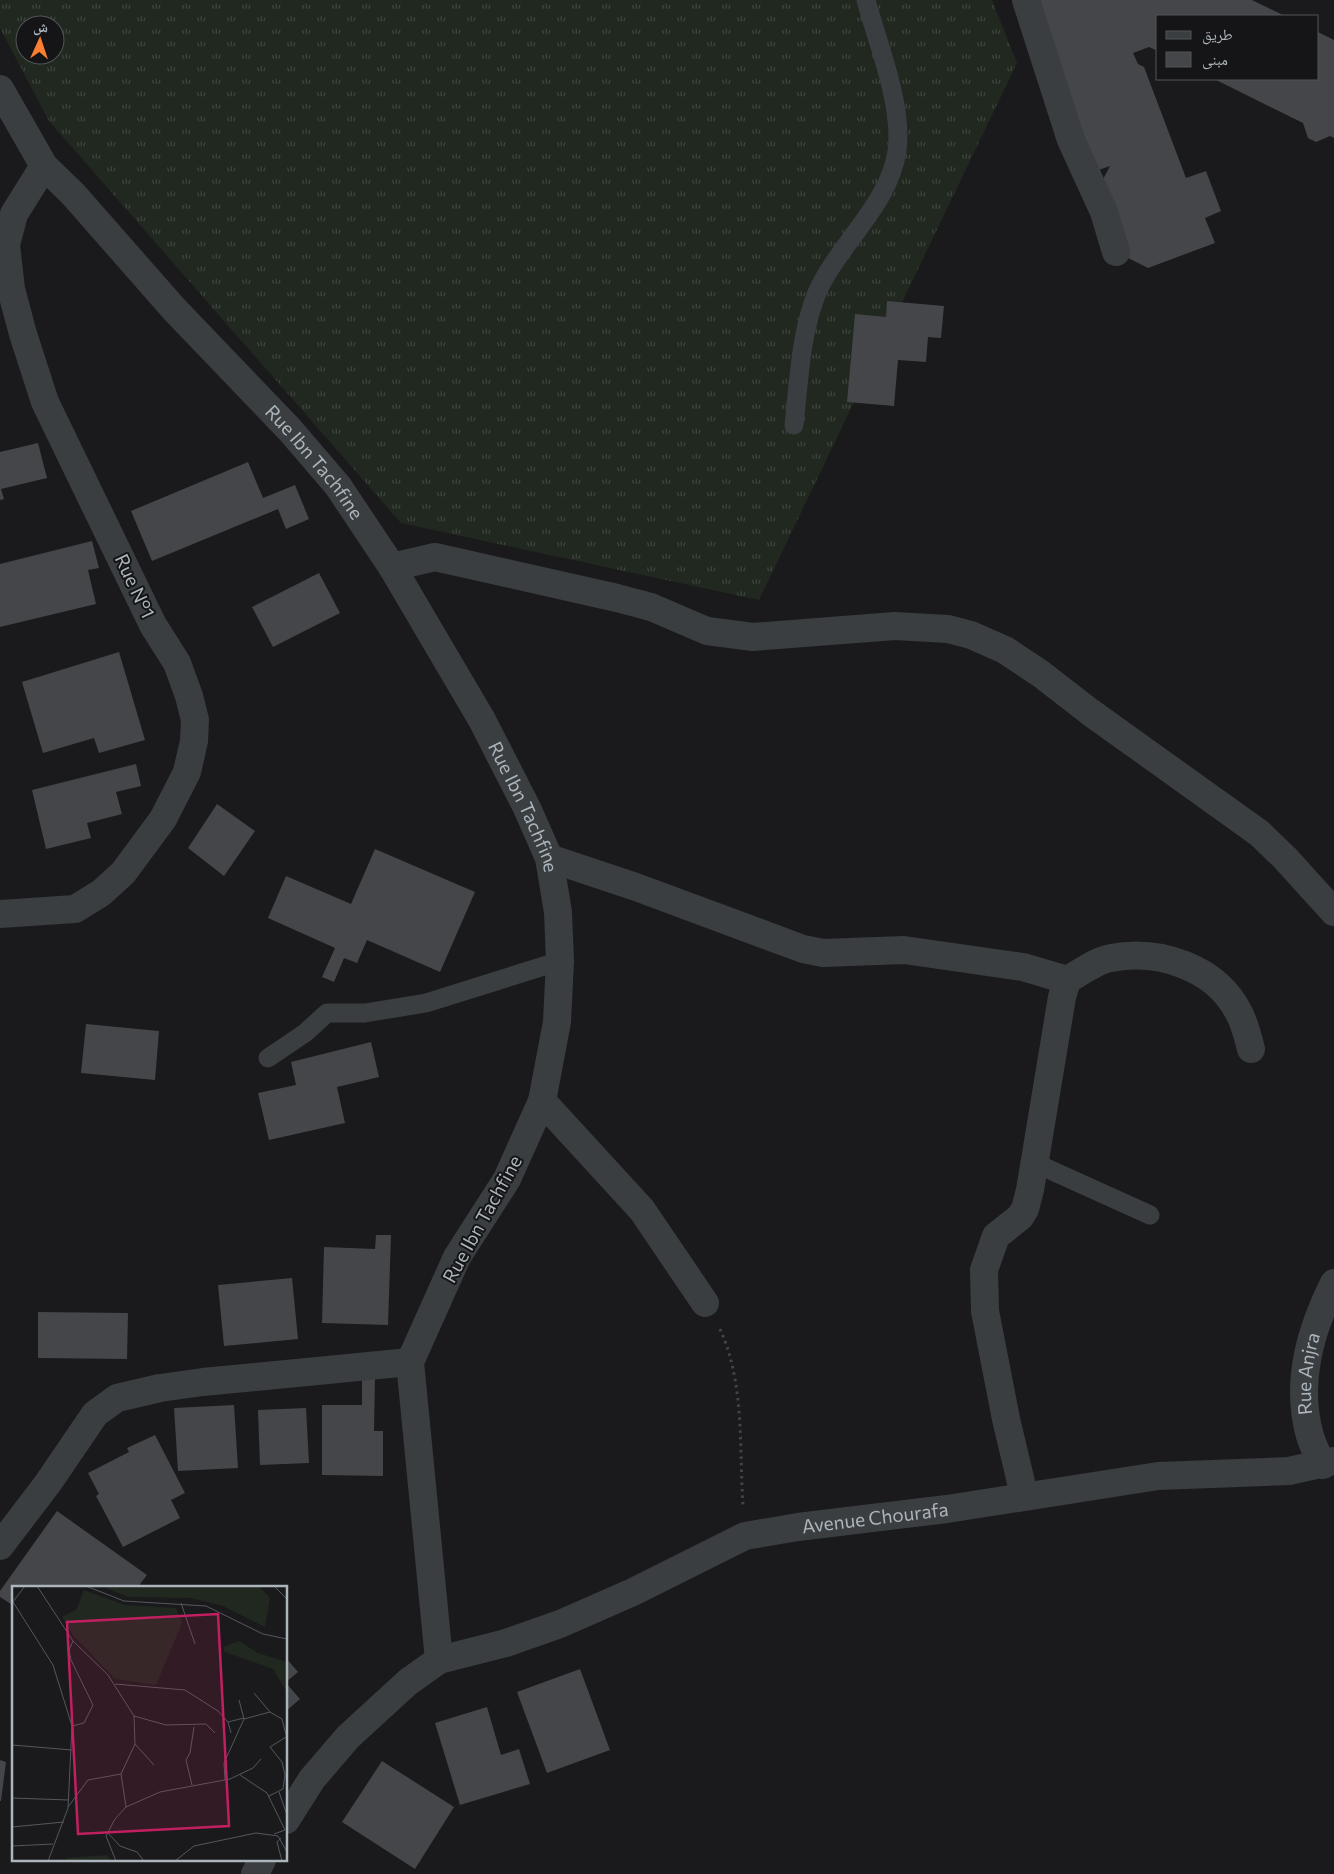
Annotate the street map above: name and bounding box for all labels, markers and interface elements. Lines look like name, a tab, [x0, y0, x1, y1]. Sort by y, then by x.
north arrow	[15, 15, 65, 65]
legend	[1156, 15, 1319, 80]
text: ش	[33, 18, 49, 36]
text: طريق	[1202, 25, 1233, 45]
text: مبنى	[1202, 50, 1228, 70]
street label: Rue Ibn Tachfine	[261, 400, 369, 523]
street label: Rue N°1	[111, 550, 160, 622]
street label: Rue Ibn Tachfine	[484, 737, 563, 874]
street label: Rue Ibn Tachfine	[437, 1151, 526, 1286]
street label: Rue Anjra	[1292, 1329, 1324, 1416]
street label: Avenue Chourafa	[800, 1497, 950, 1537]
inset map	[12, 1586, 288, 1862]

